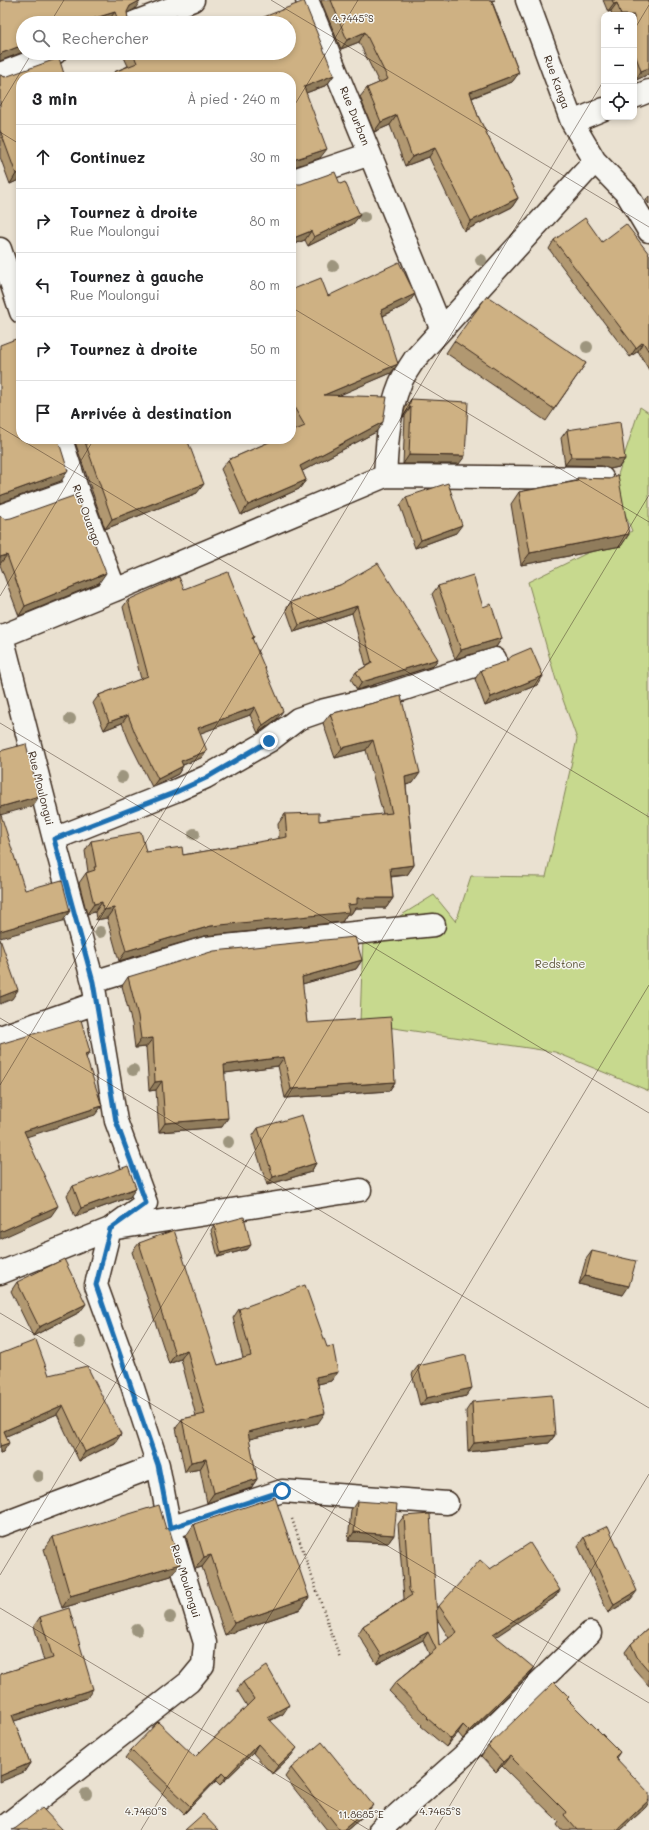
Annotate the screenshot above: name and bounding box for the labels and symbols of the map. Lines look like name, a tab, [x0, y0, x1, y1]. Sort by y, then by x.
text: 4.7445°S	[332, 11, 374, 25]
street label: Rue Kanga	[541, 53, 574, 111]
street label: Rue Durban	[337, 84, 374, 148]
street label: Rue Ouango	[69, 482, 106, 548]
route end	[260, 732, 278, 750]
street label: Rue Moulongui	[25, 749, 58, 826]
park label: Redstone	[535, 956, 585, 971]
route start	[273, 1482, 291, 1500]
street label: Rue Moulongui	[168, 1542, 205, 1619]
text: 4.7460°S	[125, 1804, 167, 1818]
text: 4.7465°S	[419, 1804, 461, 1818]
text: 11.8685°E	[338, 1807, 384, 1821]

